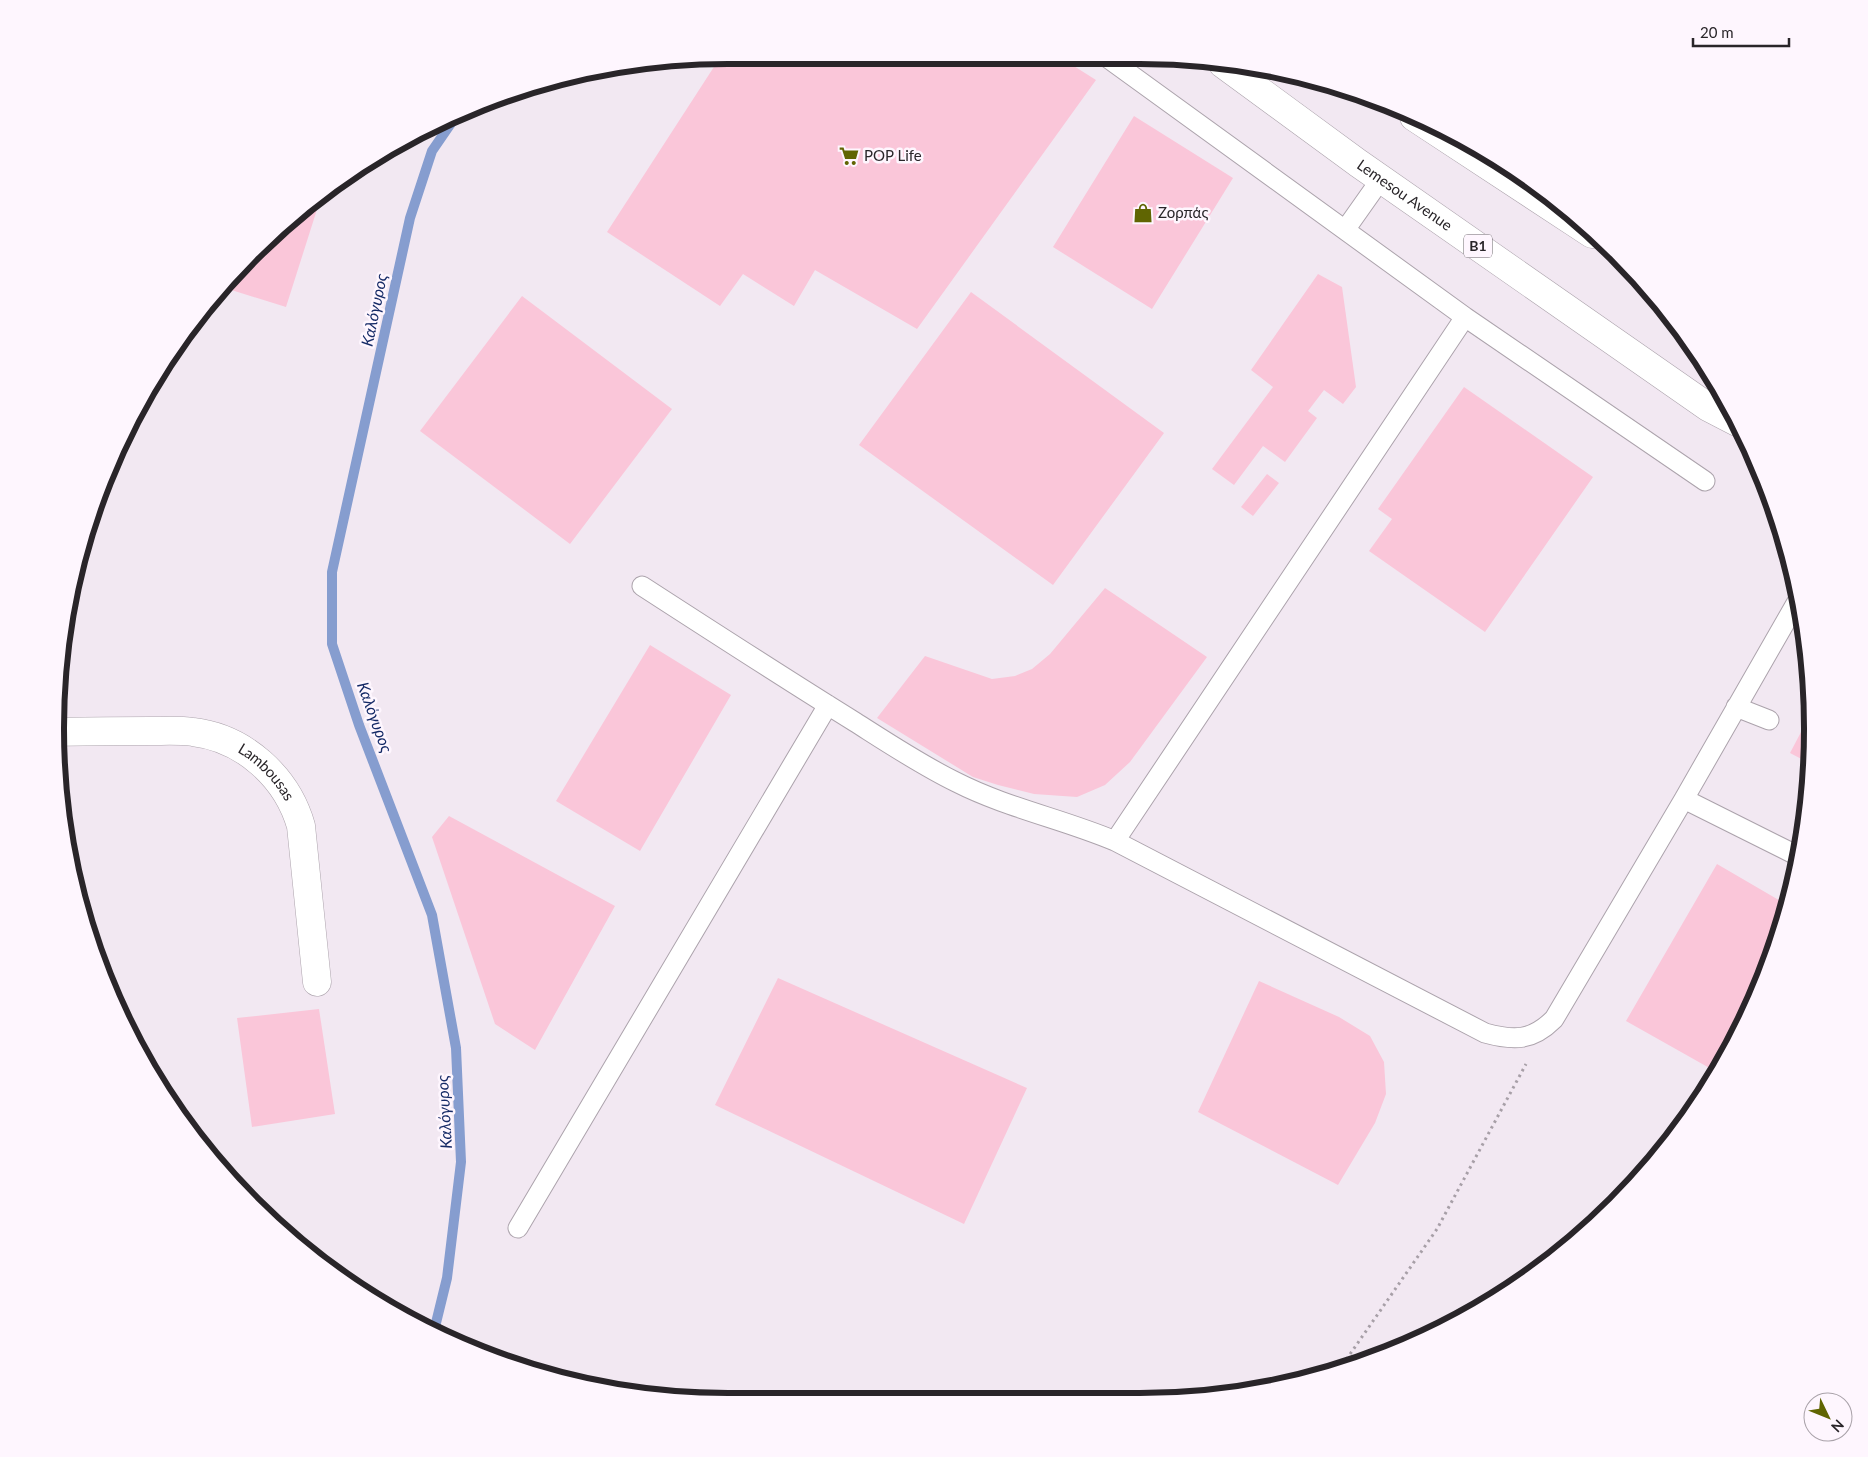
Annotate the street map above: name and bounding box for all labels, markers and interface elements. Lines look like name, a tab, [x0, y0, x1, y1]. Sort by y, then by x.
scale bar	[1693, 15, 1789, 47]
text: 20 m	[1700, 23, 1734, 41]
supermarket icon: POP Life	[838, 145, 860, 167]
place label: POP Life	[864, 146, 922, 164]
street label: Lemesou Avenue	[1354, 155, 1456, 234]
shop icon: Ζορπάς	[1132, 202, 1154, 224]
place label: Ζορπάς	[1158, 203, 1208, 221]
road number: B1	[1464, 235, 1492, 258]
water label: Καλόγυρος	[357, 272, 390, 348]
water label: Καλόγυρος	[354, 679, 397, 755]
street label: Lambousas	[235, 739, 299, 803]
water label: Καλόγυρος	[432, 1075, 455, 1149]
north arrow	[1803, 1392, 1853, 1442]
text: N	[1828, 1416, 1848, 1436]

